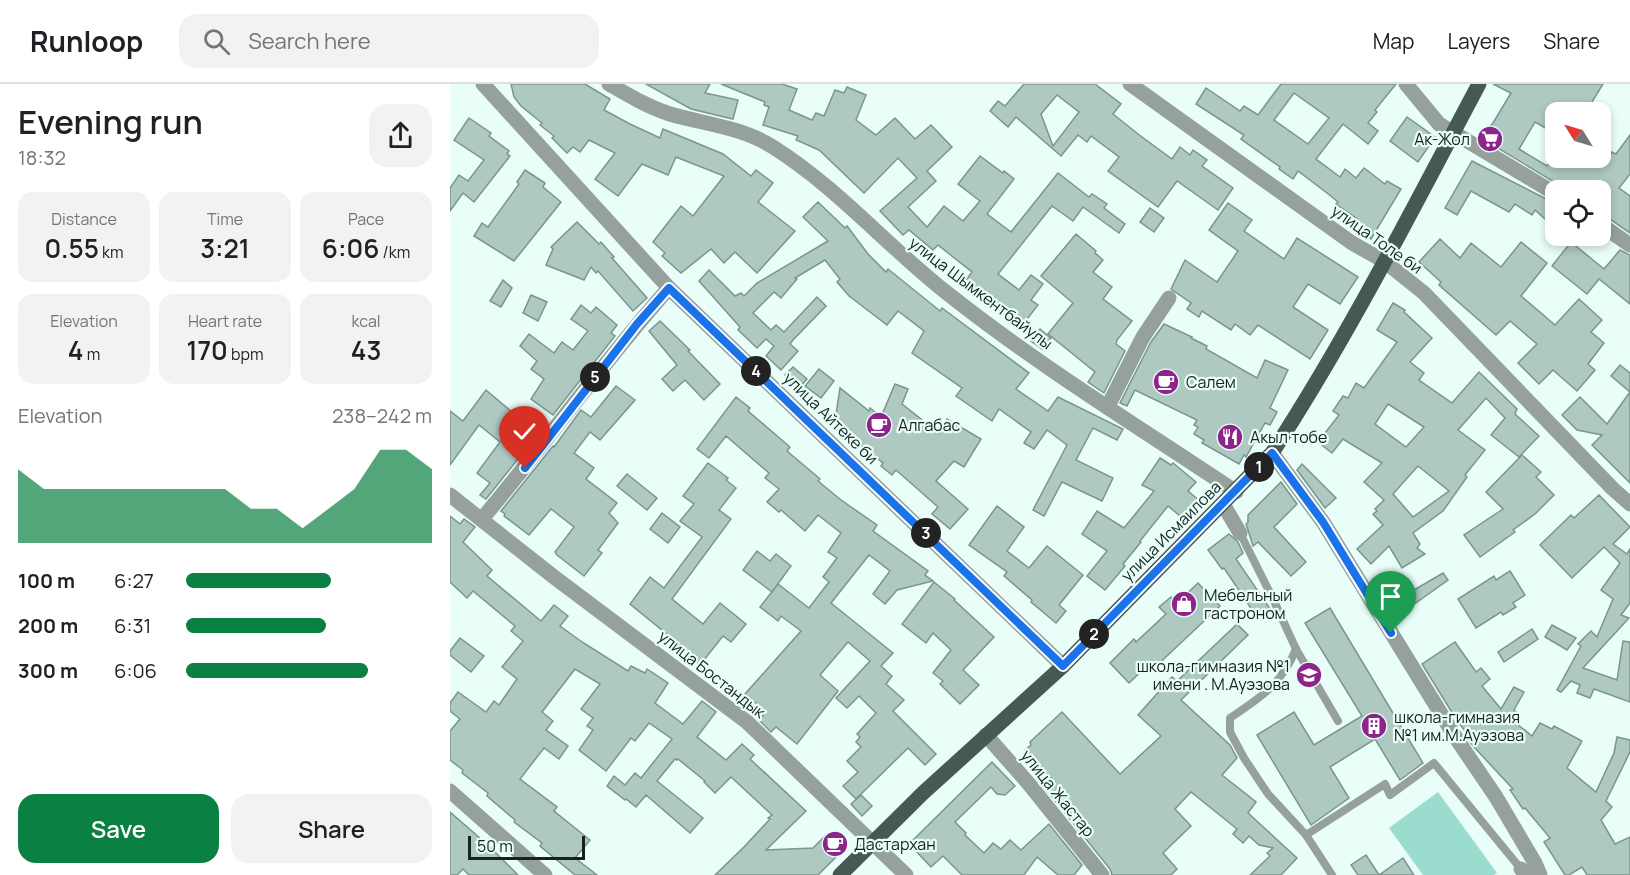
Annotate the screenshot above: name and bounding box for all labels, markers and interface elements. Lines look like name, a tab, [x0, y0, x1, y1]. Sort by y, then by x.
search box	[179, 14, 599, 68]
text: Runloop	[30, 22, 143, 60]
icon: search	[200, 25, 233, 58]
text: Search here	[248, 26, 371, 56]
text: Map	[1373, 27, 1414, 55]
text: Layers	[1447, 27, 1510, 55]
text: Share	[1543, 27, 1600, 55]
text: Evening run	[18, 99, 203, 144]
north arrow	[1545, 102, 1611, 168]
map controls	[1545, 102, 1611, 246]
button: share	[369, 104, 432, 167]
supermarket icon: Ак-Жол	[1475, 124, 1505, 154]
place label: Ак-Жол	[1414, 128, 1470, 150]
text: 18:32	[18, 144, 66, 171]
button: locate	[1545, 180, 1611, 246]
street label: улица Толе би	[1327, 199, 1427, 279]
text: Distance	[51, 208, 117, 230]
text: Time	[207, 208, 243, 230]
text: Pace	[348, 208, 384, 230]
text: 0.55	[44, 230, 99, 266]
text: 3:21	[200, 230, 250, 266]
text: 6:06	[322, 230, 379, 266]
street label: улица Шымкентбайулы	[905, 232, 1057, 354]
text: km	[99, 241, 124, 263]
text: /km	[379, 241, 410, 263]
text: Elevation	[50, 310, 118, 332]
text: Heart rate	[188, 310, 262, 332]
text: kcal	[351, 310, 381, 332]
text: 4	[68, 332, 83, 368]
text: 170	[187, 332, 228, 368]
text: 43	[351, 332, 381, 368]
text: m	[83, 343, 100, 365]
text: bpm	[228, 343, 263, 365]
pin: 4	[741, 356, 771, 386]
text: 4	[751, 360, 761, 382]
pin: 5	[580, 362, 610, 392]
text: 5	[590, 366, 600, 388]
street label: улица Айтеке би	[779, 367, 883, 469]
cafe icon: Салем	[1151, 367, 1181, 397]
place label: Салем	[1186, 371, 1236, 393]
text: Elevation	[18, 402, 102, 429]
text: 238–242 m	[332, 402, 432, 429]
pin	[499, 406, 550, 468]
cafe icon: Алгабас	[864, 410, 894, 440]
place label: Алгабас	[898, 414, 961, 436]
icon: check	[508, 415, 541, 448]
restaurant icon: Акыл тобе	[1215, 422, 1245, 452]
place label: Акыл тобе	[1250, 426, 1327, 448]
pin: 1	[1244, 452, 1274, 482]
text: 1	[1255, 456, 1263, 478]
street label: улица Исмаилова	[1116, 476, 1226, 586]
pin: 3	[911, 518, 941, 548]
text: 3	[921, 522, 931, 544]
text: 100 m	[18, 567, 75, 594]
text: 6:27	[114, 567, 154, 594]
pin	[1365, 571, 1416, 633]
icon: arrive	[1374, 580, 1407, 613]
place label: Мебельный гастроном	[1204, 584, 1292, 624]
shop icon: Мебельный гастроном	[1169, 589, 1199, 619]
text: 200 m	[18, 612, 78, 639]
text: 6:31	[114, 612, 151, 639]
pin: 2	[1079, 619, 1109, 649]
text: 2	[1089, 623, 1099, 645]
street label: улица Бостандык	[654, 625, 771, 724]
place label: школа-гимназия №1 имени . М.Ауэзова	[1137, 655, 1290, 695]
text: 300 m	[18, 657, 78, 684]
text: 6:06	[114, 657, 157, 684]
school or university icon: школа-гимназия №1 имени . М.Ауэзова	[1294, 660, 1324, 690]
place label: школа-гимназия №1 им.М.Ауэзова	[1394, 706, 1524, 746]
building icon: школа-гимназия №1 им.М.Ауэзова	[1359, 711, 1389, 741]
street label: улица Жастар	[1016, 745, 1100, 841]
button: Save	[18, 794, 219, 863]
button: Share	[231, 794, 432, 863]
cafe icon: Дастархан	[820, 829, 850, 859]
scale bar	[468, 833, 585, 860]
place label: Дастархан	[854, 833, 936, 855]
text: 50 m	[477, 835, 513, 857]

